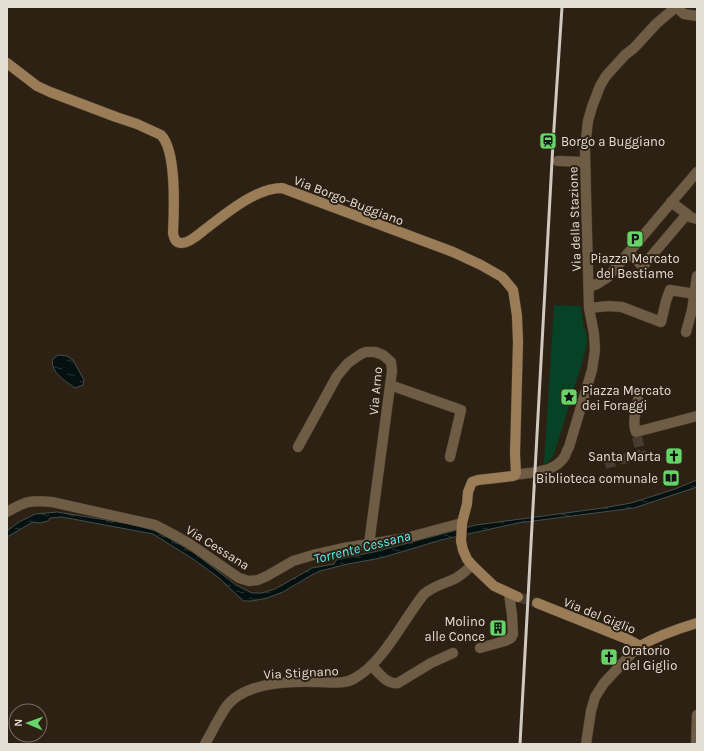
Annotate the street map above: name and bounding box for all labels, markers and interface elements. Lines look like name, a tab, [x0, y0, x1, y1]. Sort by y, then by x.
station icon: Borgo a Buggiano	[538, 131, 558, 151]
place label: Borgo a Buggiano	[561, 134, 665, 149]
street label: Via della Stazione	[565, 166, 584, 272]
street label: Via Borgo-Buggiano	[292, 173, 406, 228]
parking icon: Piazza Mercato del Bestiame	[625, 229, 645, 249]
place label: Piazza Mercato del Bestiame	[590, 251, 680, 281]
street label: Via Arno	[366, 366, 385, 416]
place label: Piazza Mercato dei Foraggi	[582, 383, 671, 413]
place icon: Piazza Mercato dei Foraggi	[559, 387, 579, 407]
church icon: Santa Marta	[664, 446, 684, 466]
place label: Santa Marta	[588, 449, 661, 464]
library icon: Biblioteca comunale	[661, 468, 681, 488]
place label: Biblioteca comunale	[536, 471, 658, 486]
street label: Via Cessana	[183, 522, 252, 573]
water label: Torrente Cessana	[312, 527, 412, 568]
street label: Via del Giglio	[561, 594, 638, 637]
place label: Molino alle Conce	[424, 614, 485, 644]
building icon: Molino alle Conce	[488, 618, 508, 638]
place label: Oratorio del Giglio	[622, 643, 677, 673]
church icon: Oratorio del Giglio	[599, 647, 619, 667]
street label: Via Stignano	[263, 663, 339, 682]
north arrow	[8, 703, 48, 743]
text: N	[12, 718, 25, 727]

